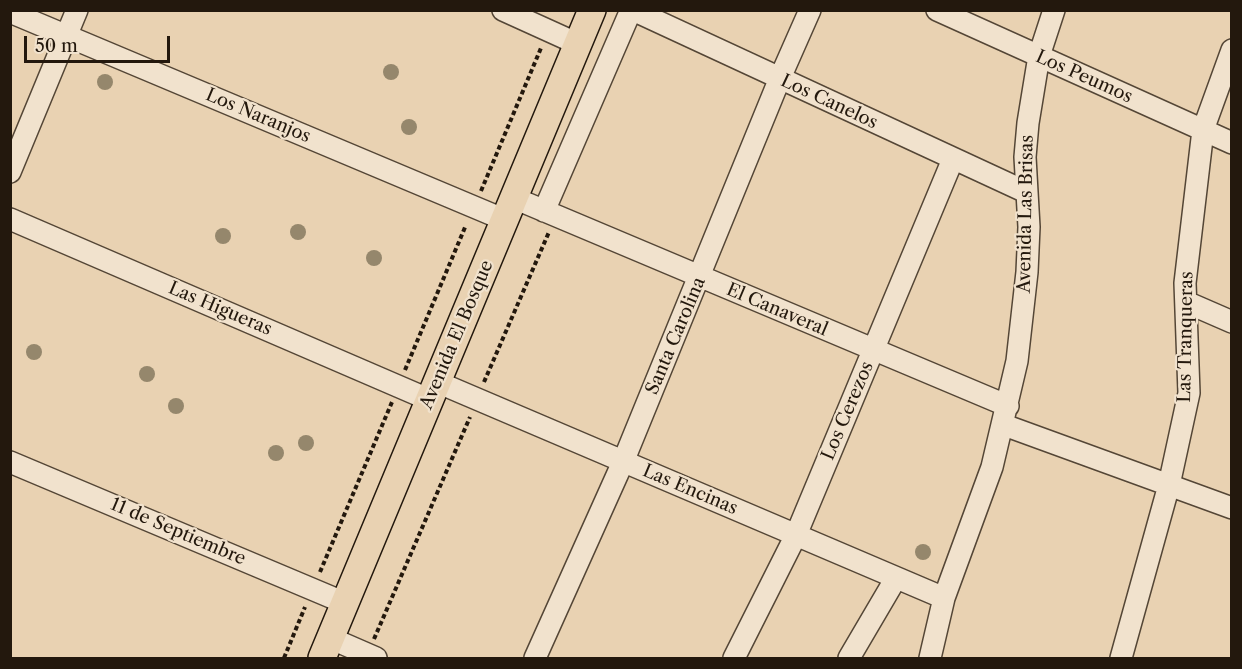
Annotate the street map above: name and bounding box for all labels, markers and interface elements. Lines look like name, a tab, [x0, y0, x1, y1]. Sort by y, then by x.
scale bar	[27, 24, 172, 62]
text: 50 m	[35, 35, 78, 57]
street label: Los Peumos	[1032, 46, 1136, 108]
street label: Los Canelos	[777, 70, 881, 134]
street label: Los Naranjos	[202, 84, 314, 148]
street label: Avenida Las Brisas	[1014, 135, 1038, 293]
street label: Avenida El Bosque	[416, 257, 498, 413]
street label: Las Tranqueras	[1174, 271, 1198, 403]
street label: Santa Carolina	[642, 274, 710, 398]
street label: Las Higueras	[165, 278, 275, 340]
street label: El Canaveral	[723, 279, 831, 341]
street label: Los Cerezos	[818, 358, 878, 464]
street label: Las Encinas	[639, 460, 741, 520]
street label: 11 de Septiembre	[107, 494, 249, 570]

